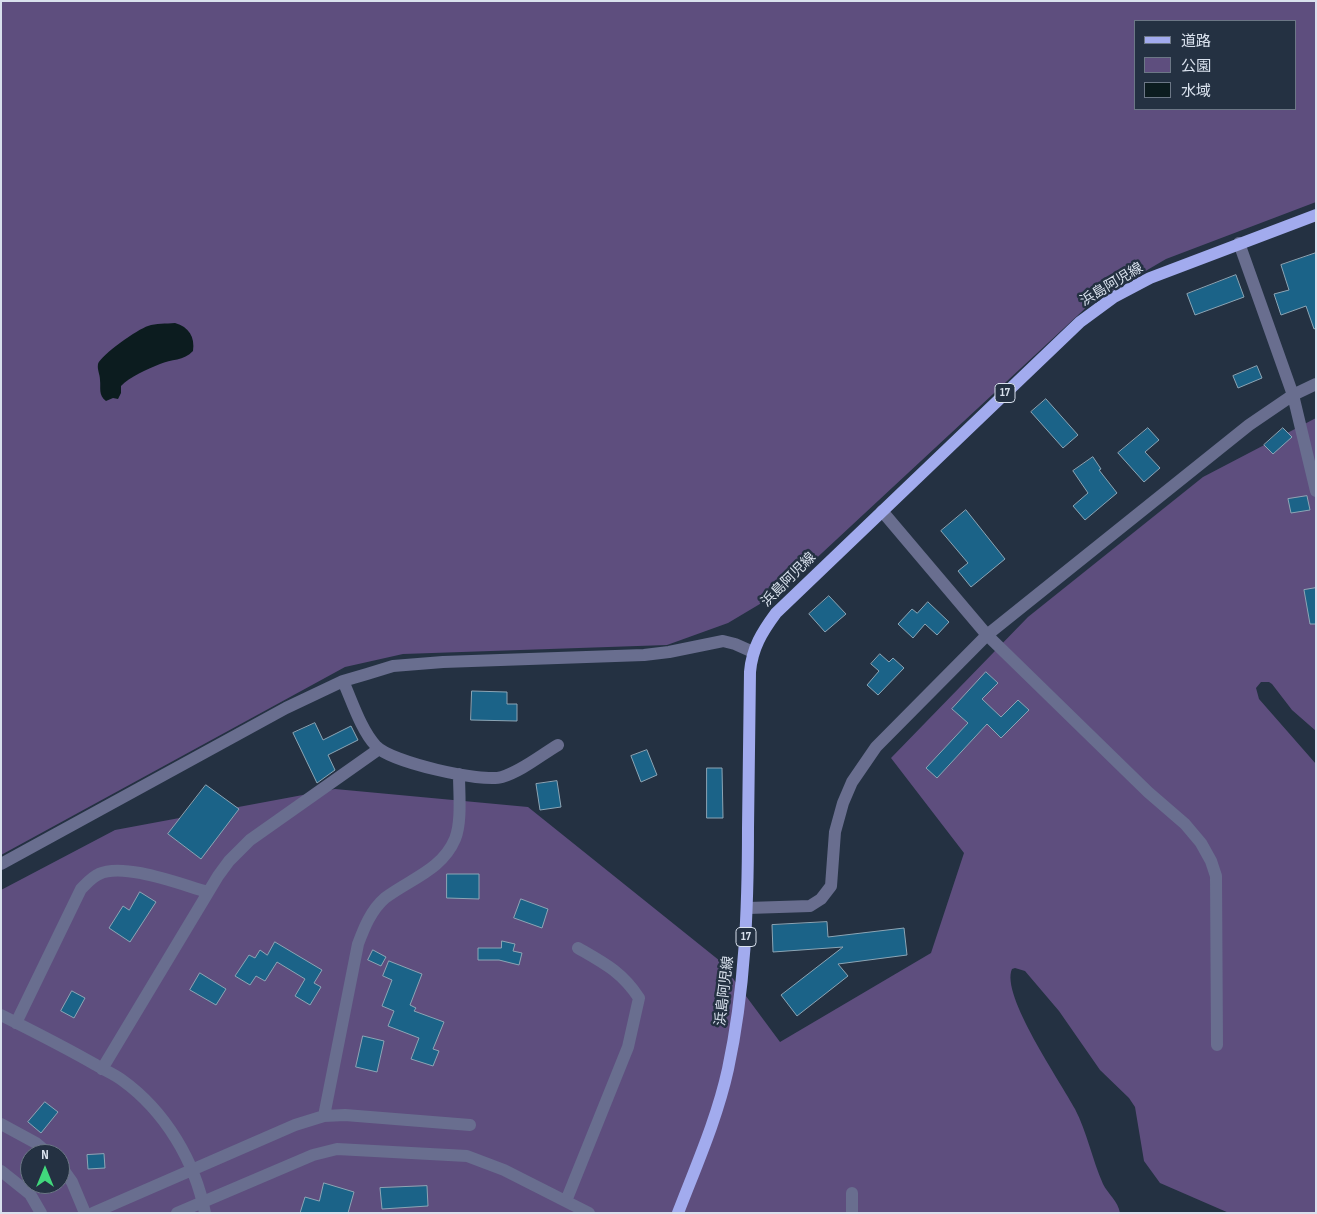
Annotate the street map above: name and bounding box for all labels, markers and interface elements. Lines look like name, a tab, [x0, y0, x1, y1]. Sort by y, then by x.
legend	[1134, 20, 1297, 110]
text: 道路	[1181, 32, 1211, 51]
text: 公園	[1181, 57, 1211, 76]
text: 水域	[1181, 82, 1211, 101]
street label: 浜島阿児線	[1078, 260, 1146, 310]
road number: 17	[995, 383, 1015, 402]
street label: 浜島阿児線	[758, 549, 820, 611]
road number: 17	[736, 928, 756, 946]
street label: 浜島阿児線	[712, 955, 738, 1027]
north arrow	[20, 1144, 70, 1194]
text: N	[41, 1146, 49, 1163]

